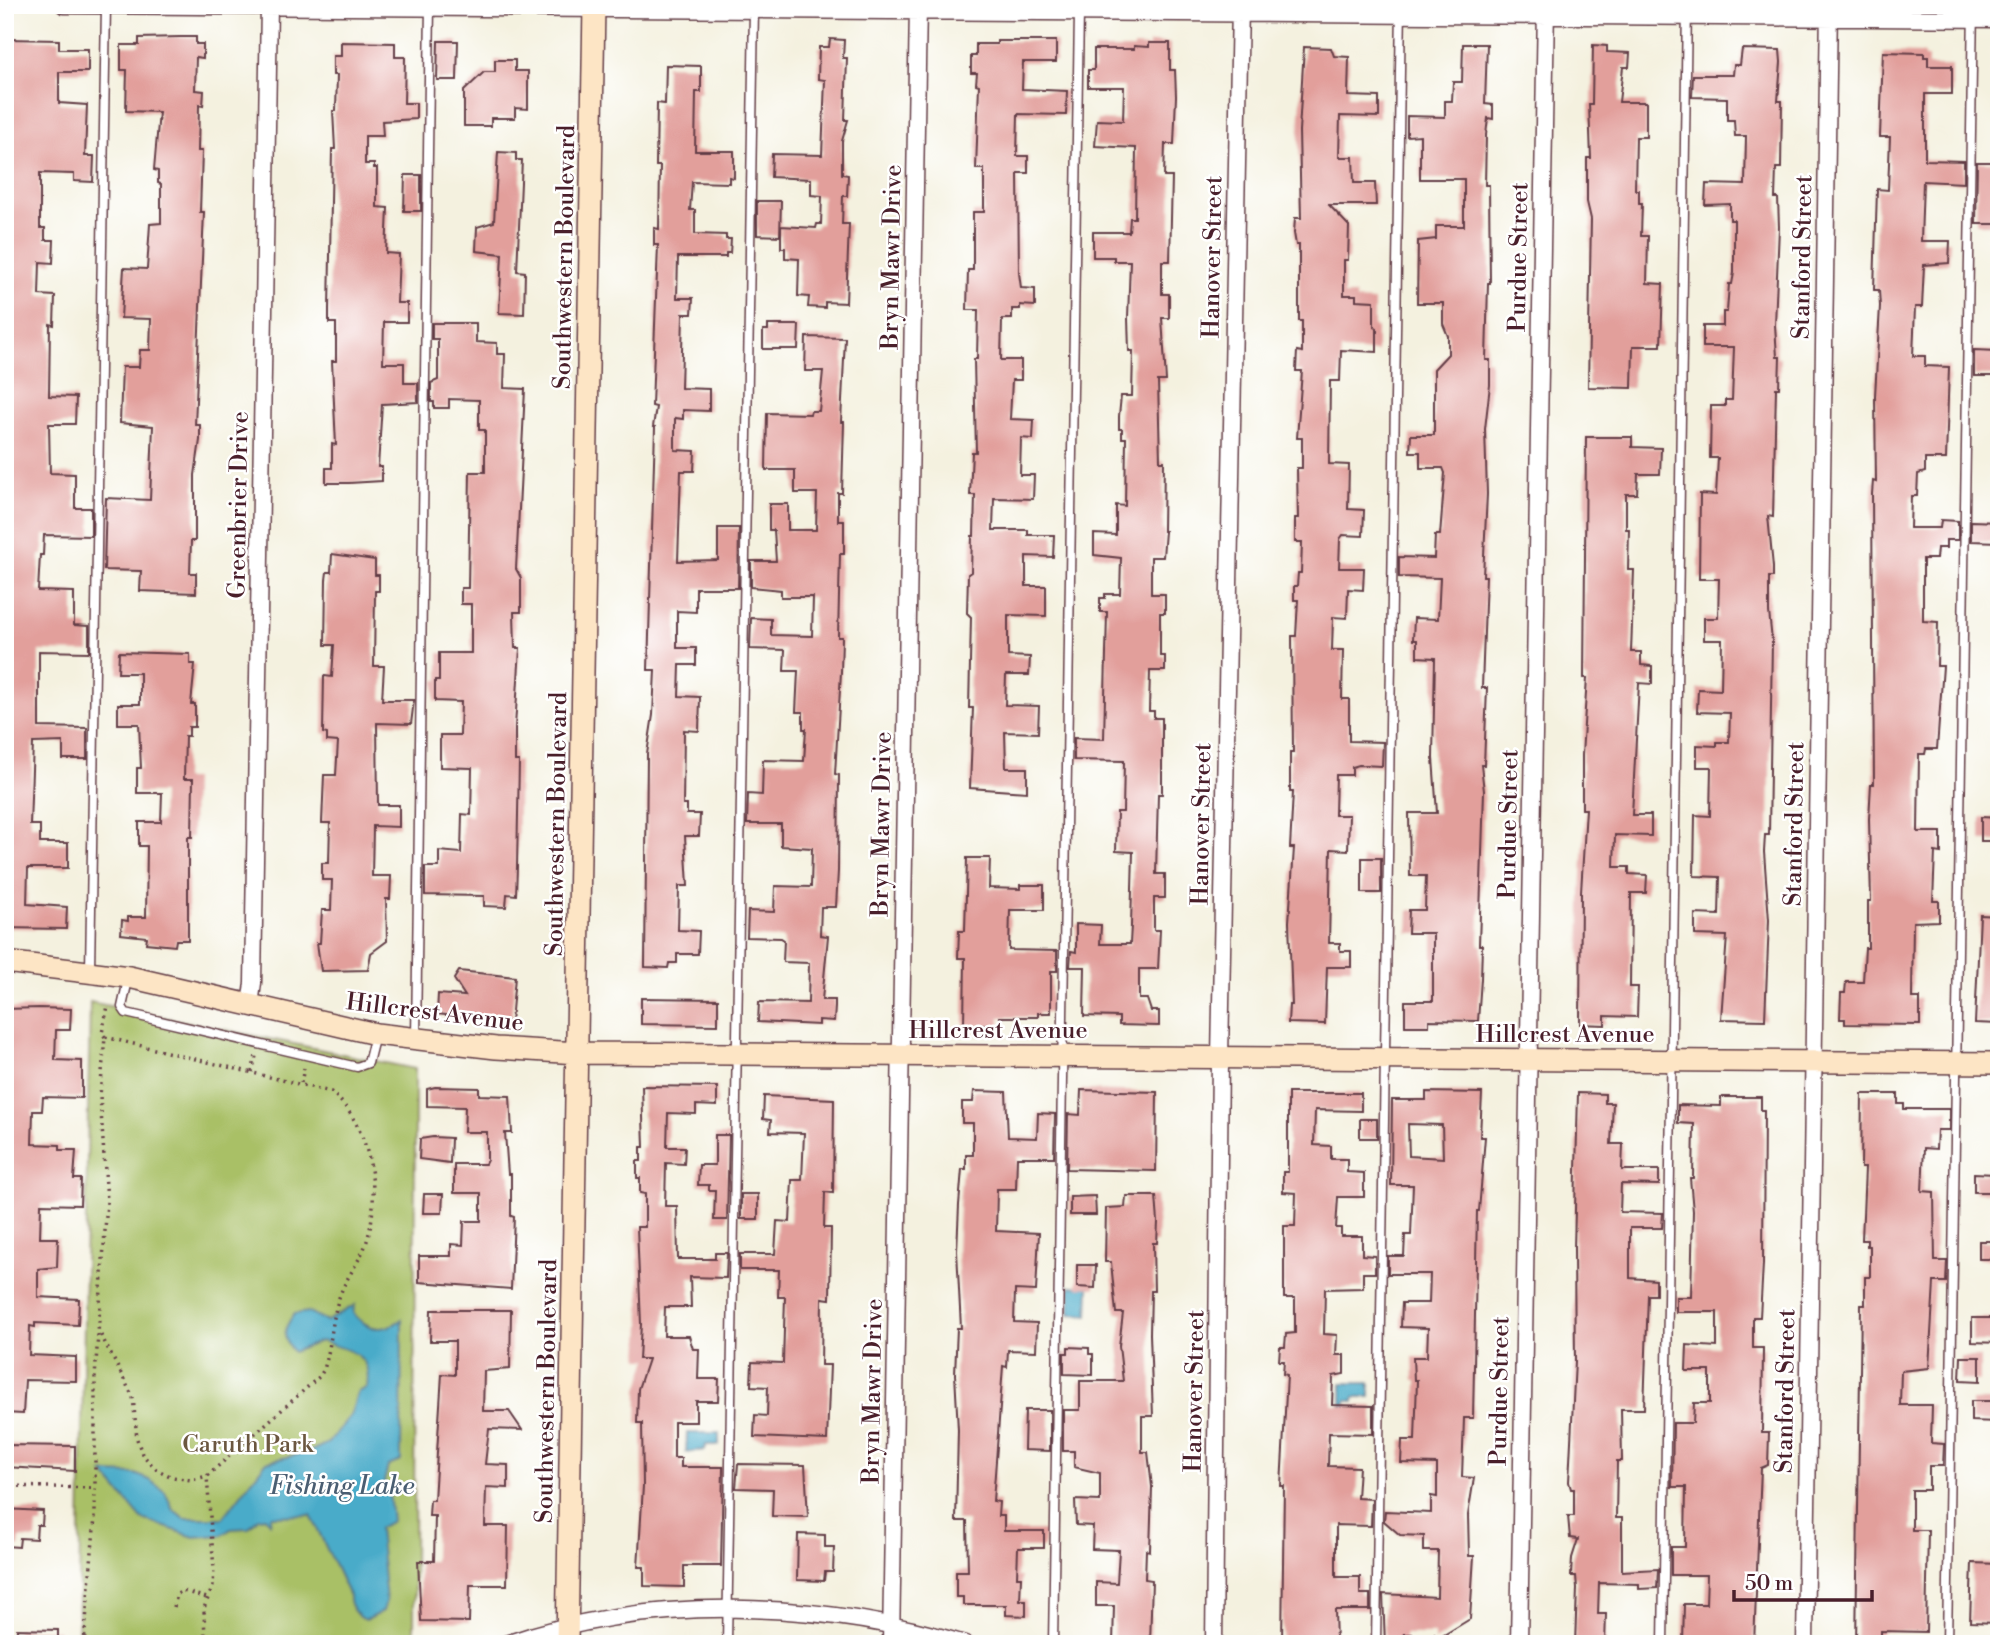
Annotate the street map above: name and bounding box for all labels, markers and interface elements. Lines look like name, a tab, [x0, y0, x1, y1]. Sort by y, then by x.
street label: Southwestern Boulevard	[548, 124, 582, 390]
street label: Bryn Mawr Drive	[875, 164, 909, 351]
street label: Stanford Street	[1787, 174, 1819, 340]
street label: Hanover Street	[1197, 175, 1229, 339]
street label: Purdue Street	[1503, 181, 1535, 332]
street label: Greenbrier Drive	[222, 411, 256, 599]
street label: Southwestern Boulevard	[540, 691, 574, 957]
street label: Bryn Mawr Drive	[865, 731, 899, 918]
street label: Stanford Street	[1779, 741, 1811, 907]
street label: Hanover Street	[1186, 742, 1218, 906]
street label: Purdue Street	[1493, 748, 1525, 899]
street label: Hillcrest Avenue	[344, 987, 526, 1039]
street label: Hillcrest Avenue	[908, 1016, 1088, 1046]
street label: Hillcrest Avenue	[1475, 1020, 1655, 1050]
street label: Southwestern Boulevard	[530, 1258, 564, 1524]
street label: Bryn Mawr Drive	[856, 1298, 890, 1485]
street label: Stanford Street	[1770, 1308, 1802, 1474]
street label: Hanover Street	[1179, 1309, 1211, 1473]
street label: Purdue Street	[1484, 1315, 1516, 1466]
park label: Caruth Park	[182, 1430, 315, 1460]
water label: Fishing Lake	[269, 1470, 415, 1502]
scale bar	[1734, 1558, 1873, 1602]
text: 50 m	[1745, 1571, 1793, 1597]

